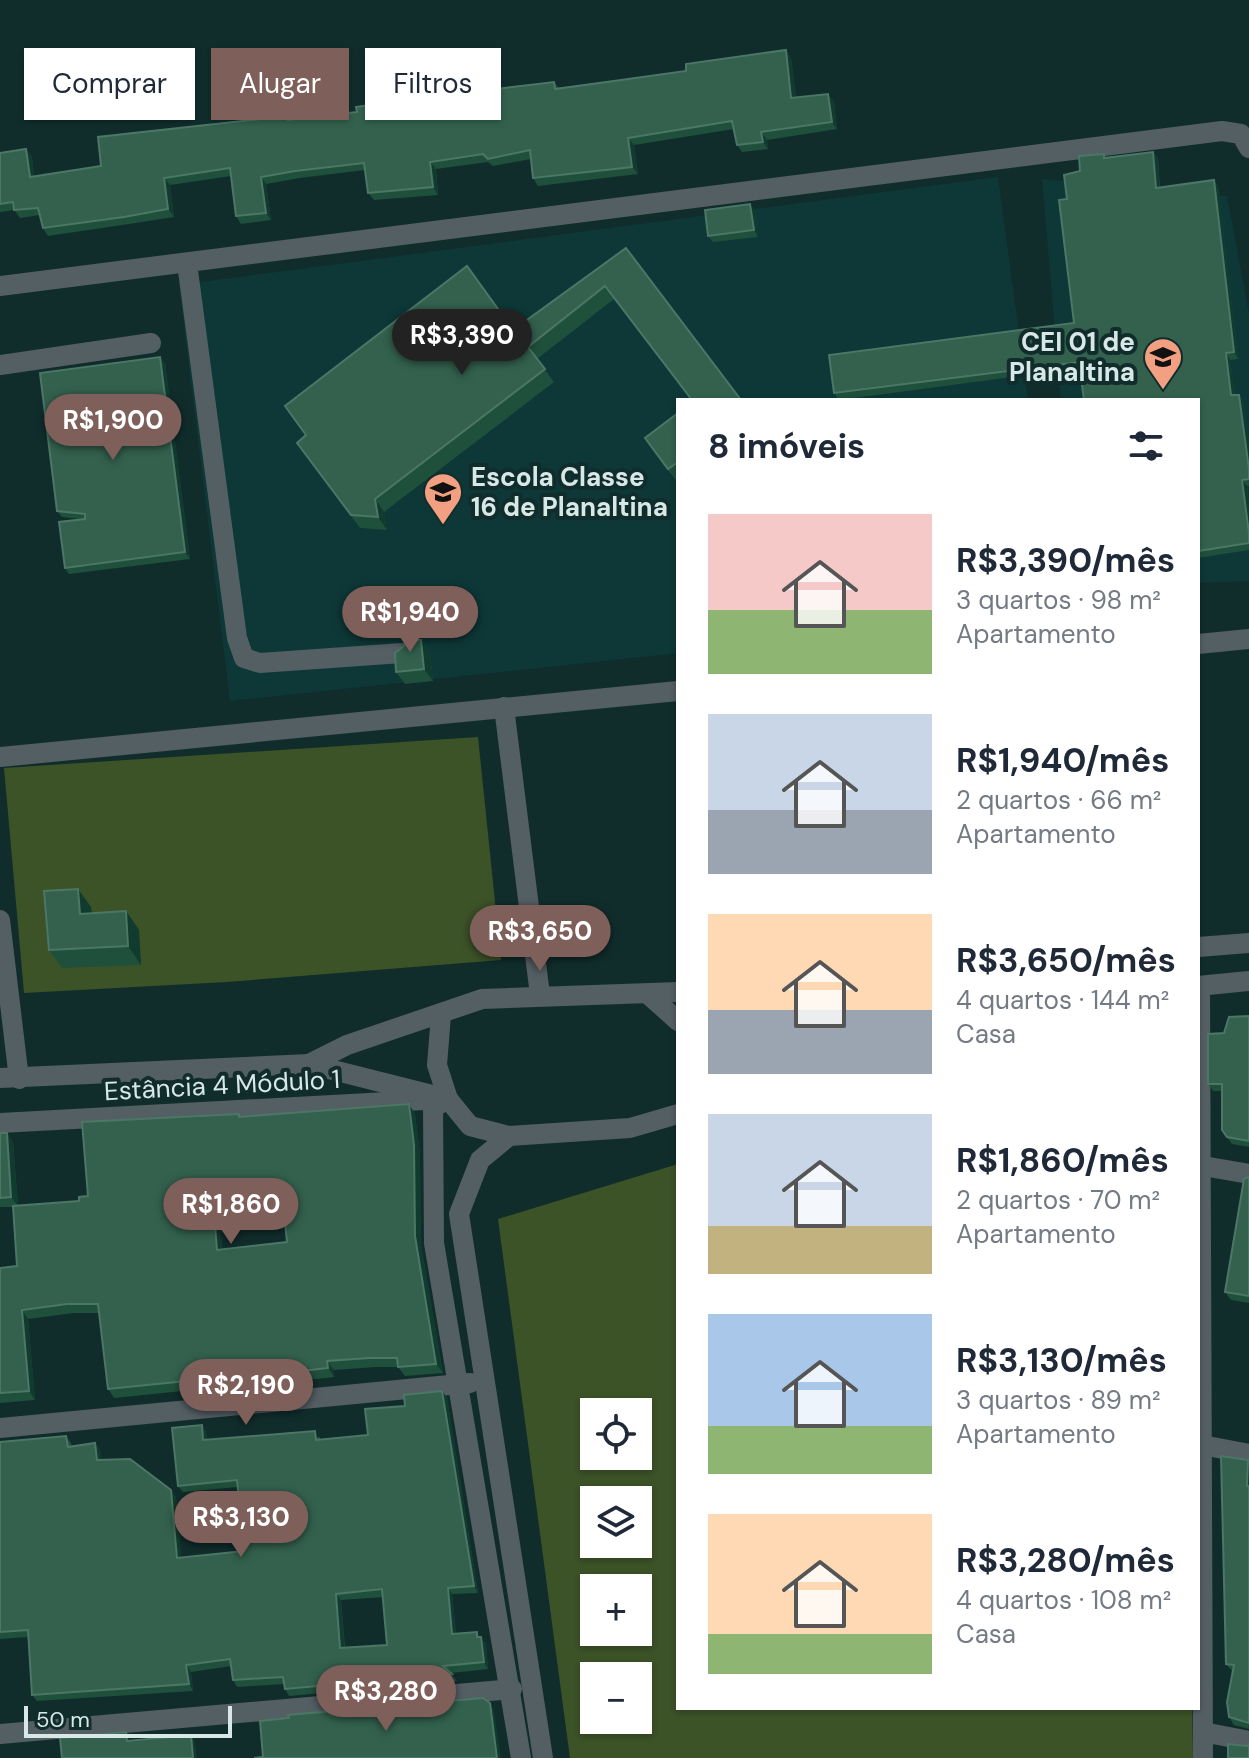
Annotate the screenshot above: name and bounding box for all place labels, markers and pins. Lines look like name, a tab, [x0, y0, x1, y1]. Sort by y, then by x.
pin: R$3,390	[388, 309, 536, 377]
place label: CEI 01 de Planaltina	[1009, 325, 1135, 389]
school or university icon: CEI 01 de Planaltina	[1142, 336, 1184, 391]
pin: R$1,900	[39, 394, 187, 462]
place label: Escola Classe 16 de Planaltina	[471, 460, 668, 524]
school or university icon: Escola Classe 16 de Planaltina	[422, 471, 464, 526]
pin: R$1,940	[336, 586, 484, 654]
pin: R$3,650	[466, 905, 614, 973]
pin: R$1,860	[157, 1178, 305, 1246]
pin: R$2,190	[172, 1359, 320, 1427]
pin: R$3,130	[167, 1491, 315, 1559]
pin: R$3,280	[312, 1665, 460, 1733]

